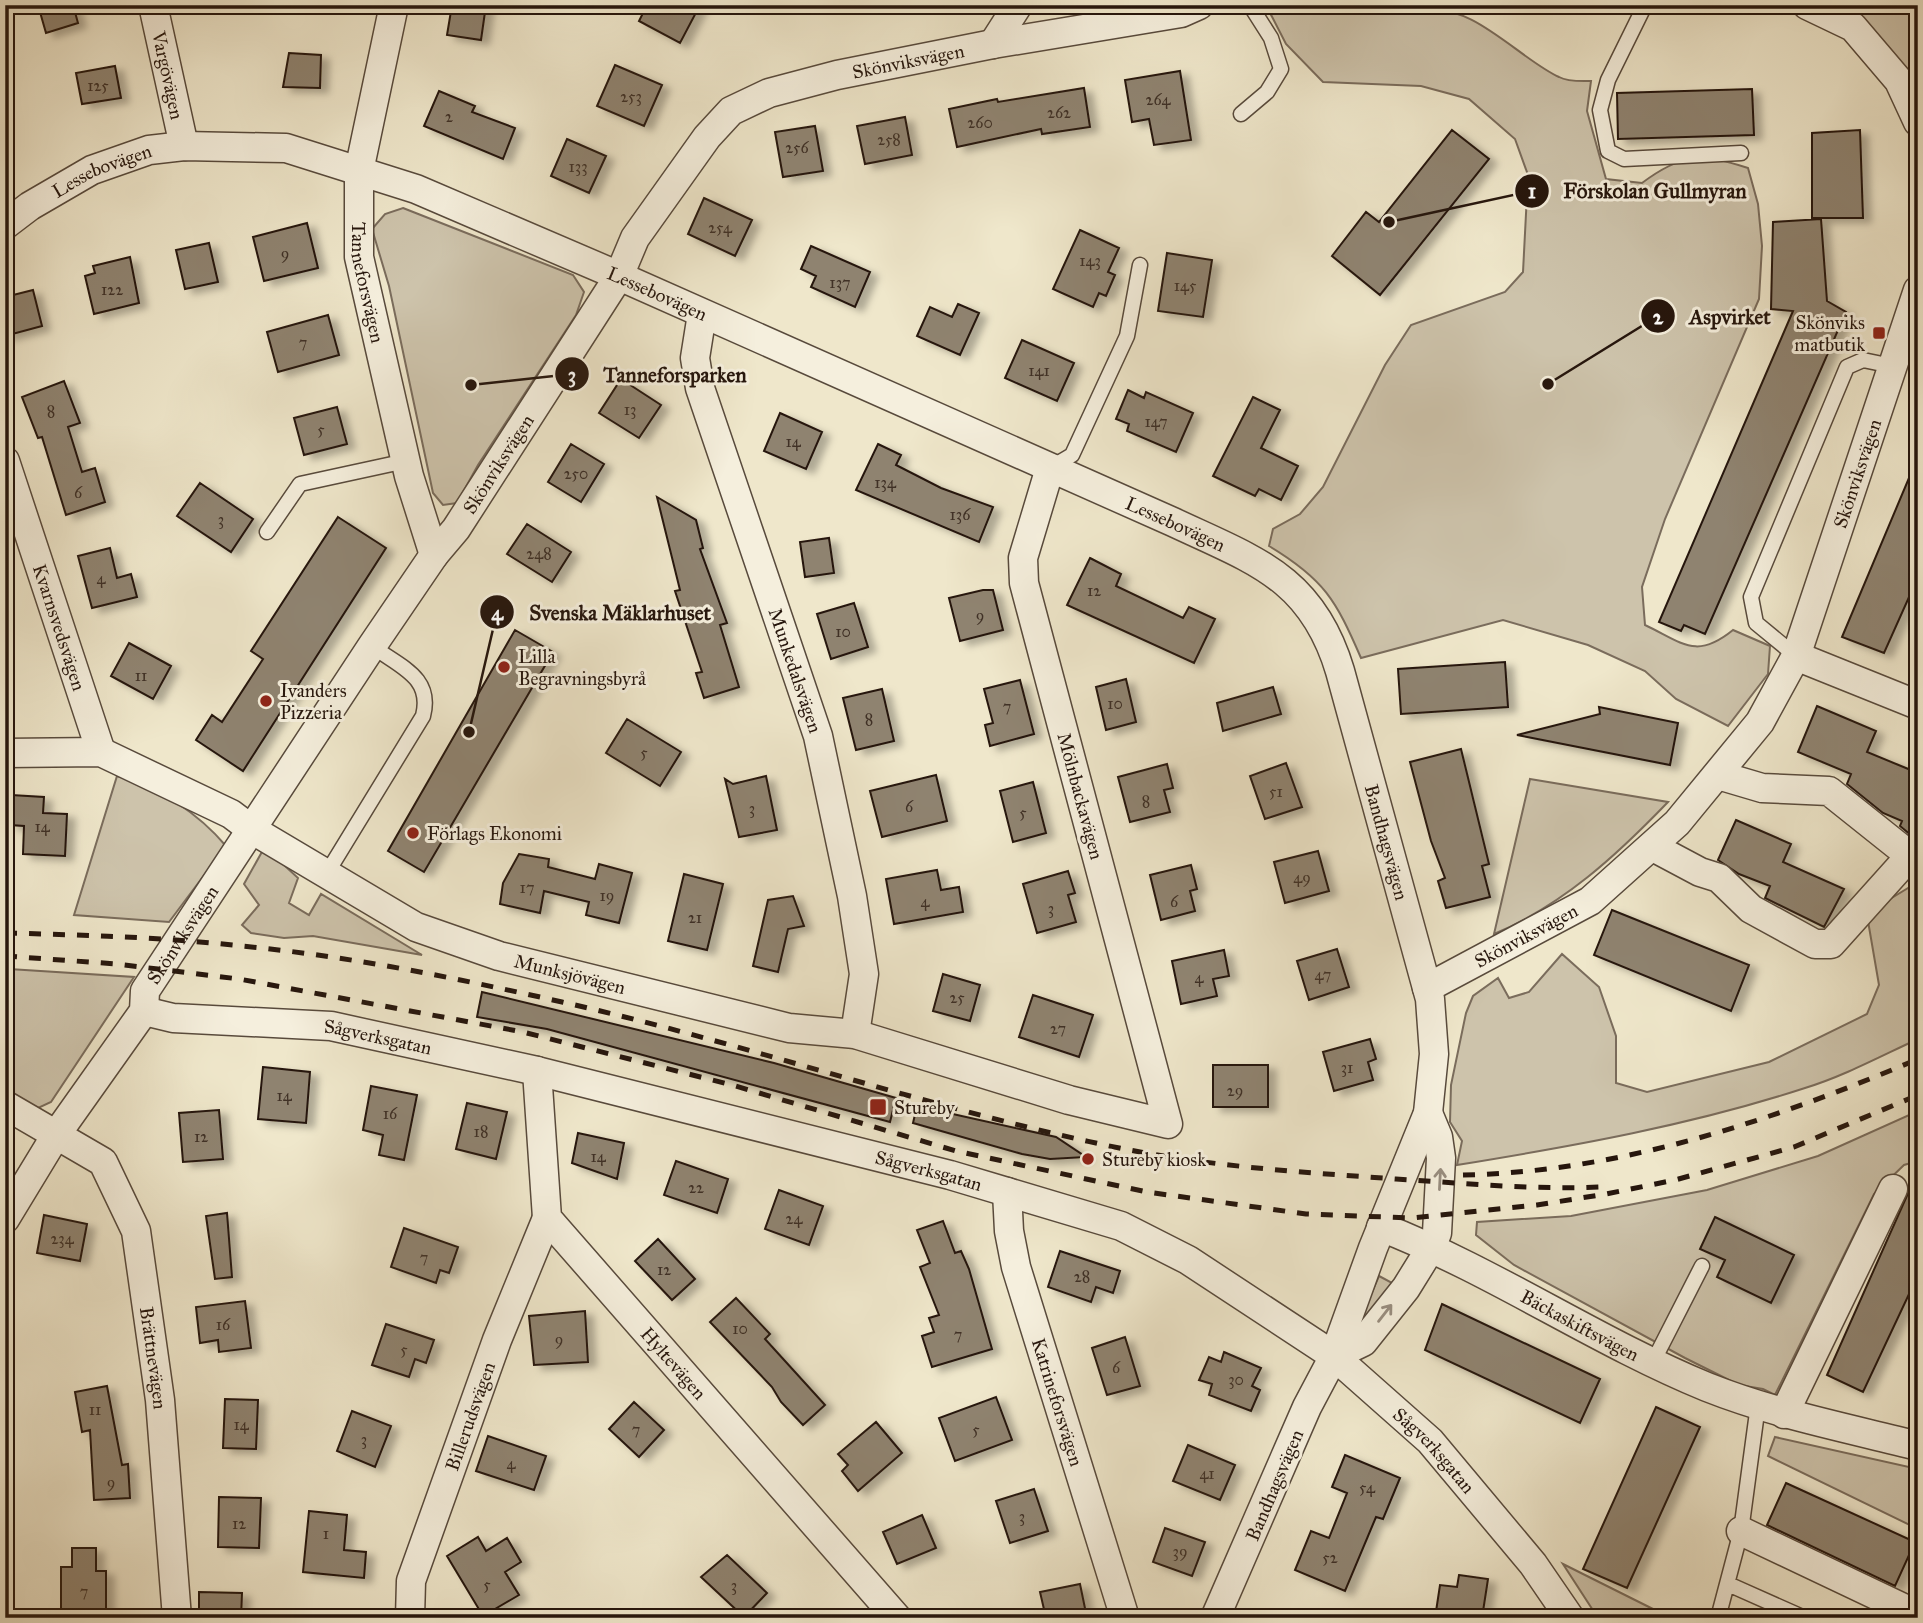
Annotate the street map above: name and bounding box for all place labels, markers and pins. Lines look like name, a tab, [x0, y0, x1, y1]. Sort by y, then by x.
callout: Förskolan Gullmyran	[1514, 170, 1761, 212]
callout: Aspvirket	[1641, 295, 1785, 337]
place label: Skönviks matbutik	[1794, 311, 1865, 356]
marker: Skönviks matbutik	[1871, 325, 1887, 341]
callout: Tanneforsparken	[555, 353, 761, 395]
callout: Svenska Mäklarhuset	[480, 591, 724, 633]
place label: Lilla Begravningsbyrå	[518, 645, 647, 691]
marker: Lilla Begravningsbyrå	[496, 659, 512, 675]
place label: Ivanders Pizzeria	[280, 679, 347, 724]
marker: Ivanders Pizzeria	[258, 693, 274, 709]
place label: Förlags Ekonomi	[427, 822, 562, 846]
marker: Förlags Ekonomi	[405, 825, 421, 841]
place label: Stureby	[894, 1096, 956, 1119]
marker: Stureby	[868, 1097, 888, 1117]
place label: Stureby kiosk	[1102, 1148, 1206, 1171]
marker: Stureby kiosk	[1080, 1151, 1096, 1167]

